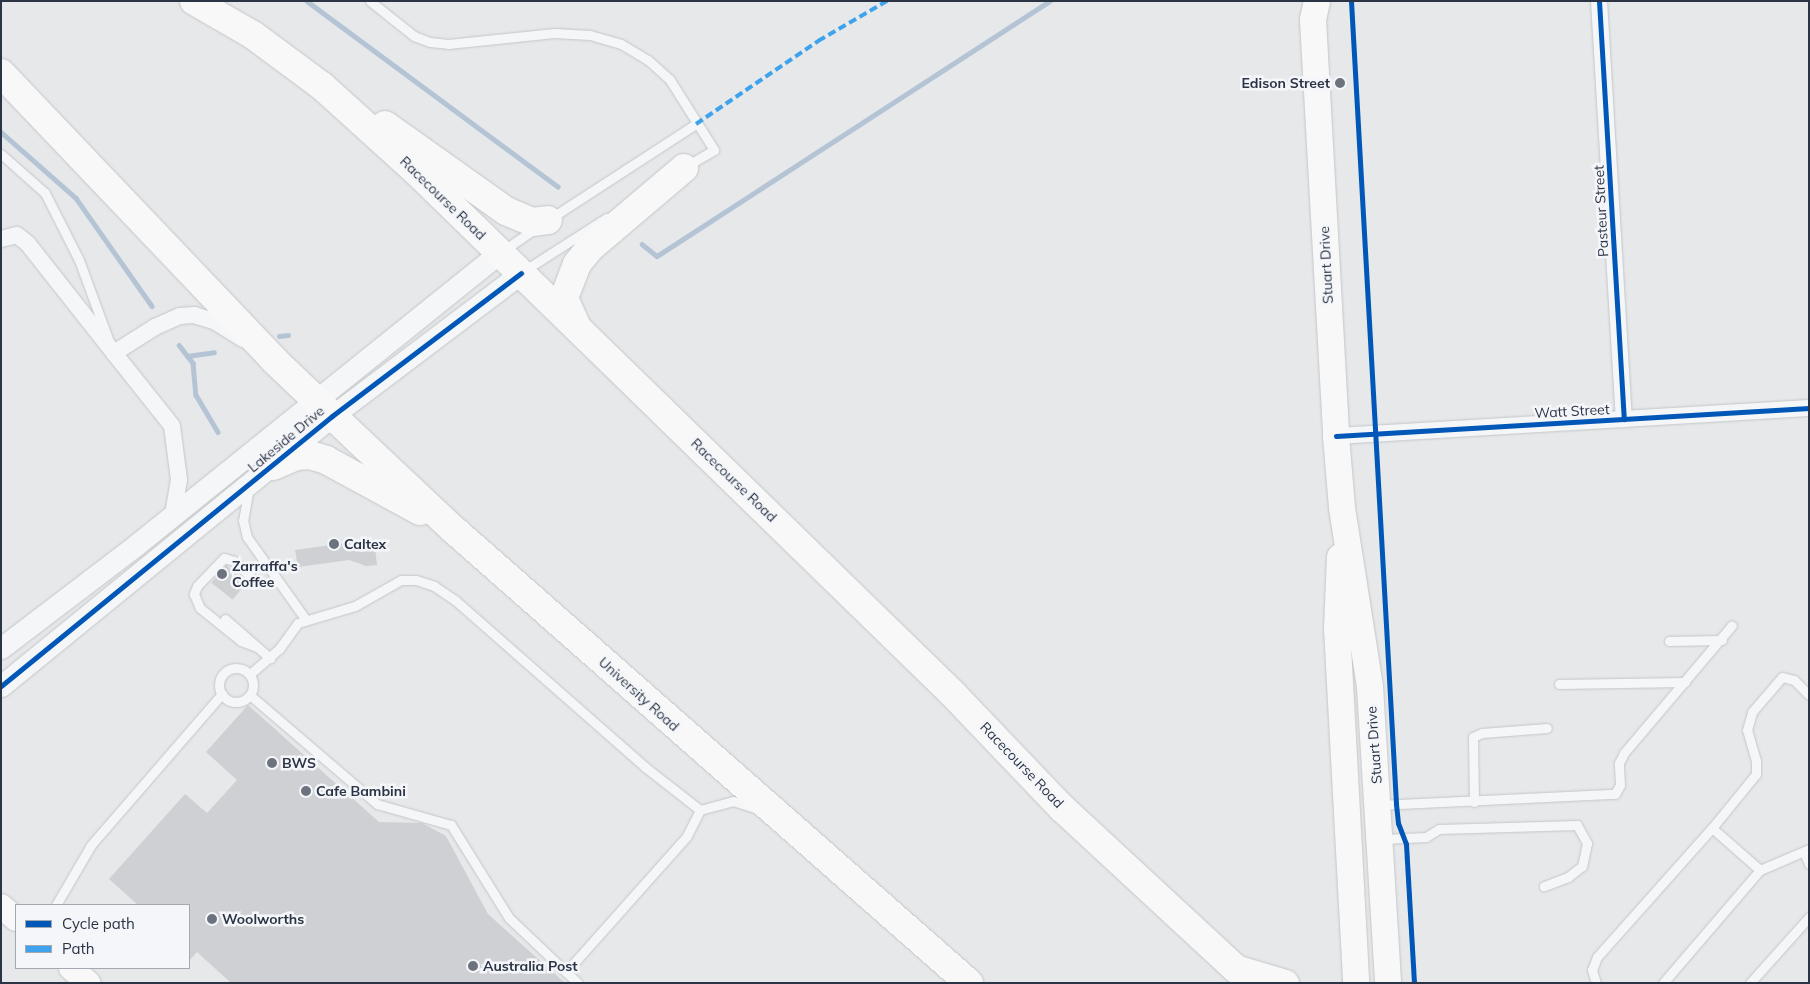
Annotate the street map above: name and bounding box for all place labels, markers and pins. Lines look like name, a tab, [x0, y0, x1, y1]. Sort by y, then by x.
place label: Edison Street	[1242, 75, 1330, 91]
marker: Edison Street	[1334, 77, 1346, 89]
place label: Caltex	[344, 536, 386, 552]
marker: Caltex	[328, 538, 340, 550]
place label: Zarraffa's Coffee	[232, 558, 298, 590]
marker: Zarraffa's Coffee	[216, 568, 228, 580]
place label: BWS	[282, 755, 316, 771]
marker: BWS	[266, 757, 278, 769]
place label: Cafe Bambini	[316, 783, 406, 799]
marker: Cafe Bambini	[300, 785, 312, 797]
place label: Woolworths	[222, 911, 304, 927]
marker: Woolworths	[206, 913, 218, 925]
place label: Australia Post	[483, 958, 578, 974]
marker: Australia Post	[467, 960, 479, 972]

